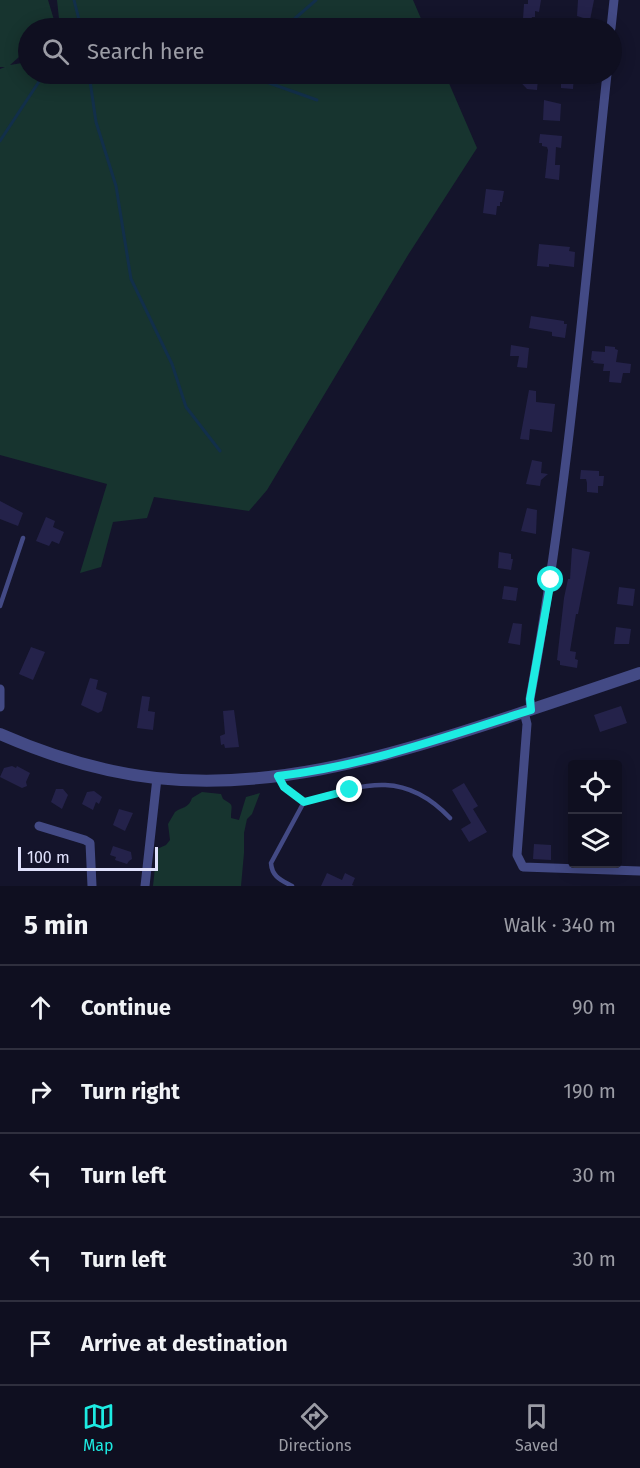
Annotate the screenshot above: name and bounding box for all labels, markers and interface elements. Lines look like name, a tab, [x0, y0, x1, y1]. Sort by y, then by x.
search box	[18, 18, 622, 84]
icon: search	[39, 35, 72, 68]
text: Search here	[87, 38, 205, 65]
route start	[537, 566, 563, 592]
map controls	[568, 760, 622, 868]
button: locate	[568, 760, 622, 814]
route end	[336, 776, 362, 802]
button: layers	[568, 814, 622, 868]
scale bar	[18, 844, 158, 872]
text: 100 m	[27, 848, 70, 867]
text: 5 min	[24, 910, 88, 941]
text: Walk · 340 m	[504, 913, 616, 937]
icon: ahead	[24, 991, 57, 1024]
text: Continue	[81, 994, 171, 1021]
text: 90 m	[572, 995, 616, 1019]
icon: right	[24, 1075, 57, 1108]
text: Turn right	[81, 1078, 180, 1105]
text: 190 m	[563, 1079, 616, 1103]
icon: left	[24, 1159, 57, 1192]
text: Turn left	[81, 1162, 166, 1189]
text: 30 m	[572, 1163, 616, 1187]
icon: left	[24, 1243, 57, 1276]
text: Turn left	[81, 1246, 166, 1273]
text: 30 m	[572, 1247, 616, 1271]
icon: arrive	[24, 1327, 57, 1360]
text: Arrive at destination	[81, 1330, 288, 1357]
tab: Map	[82, 1400, 115, 1455]
tab: Directions	[278, 1400, 352, 1455]
tab: Saved	[515, 1400, 558, 1455]

